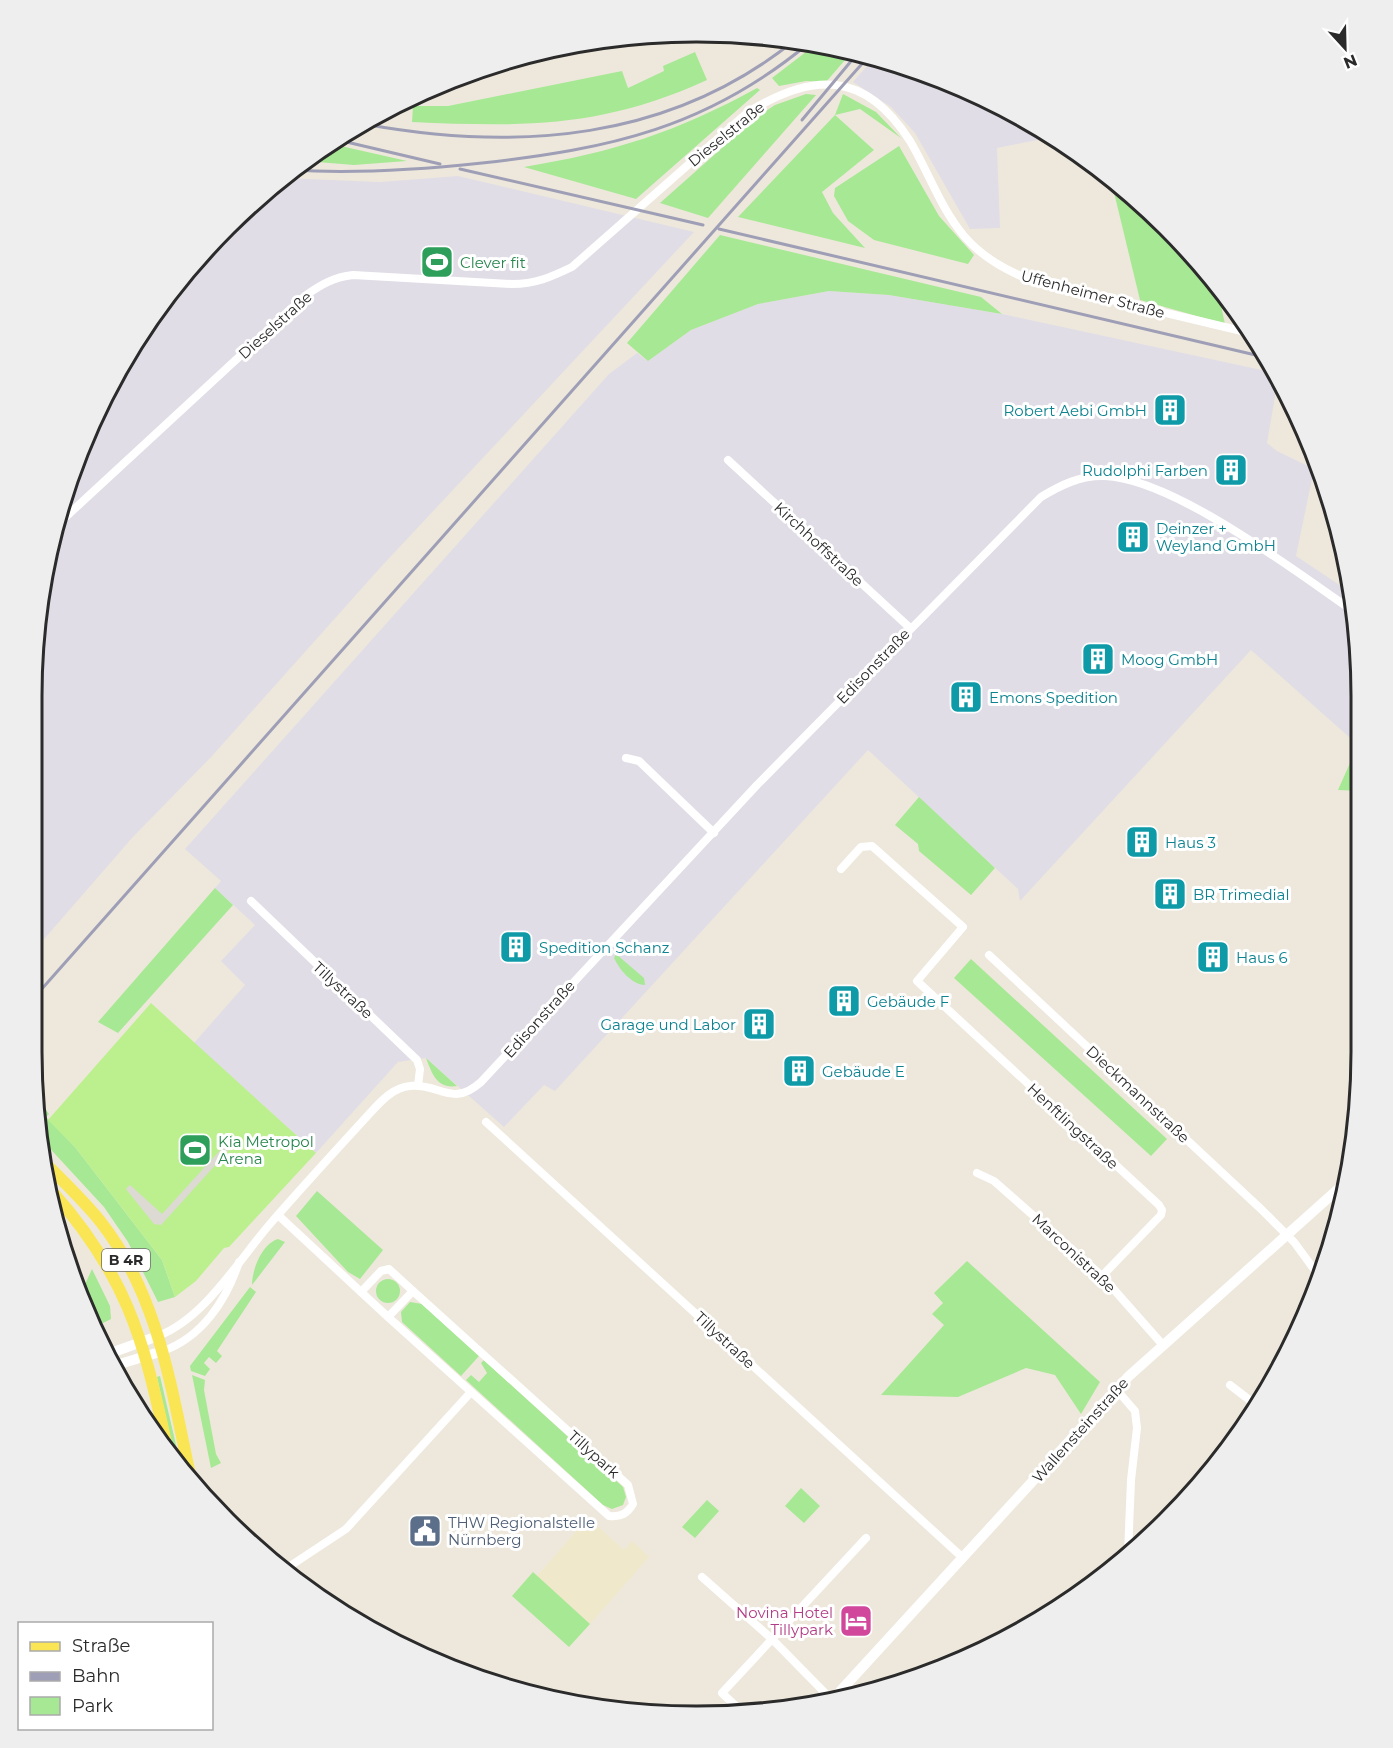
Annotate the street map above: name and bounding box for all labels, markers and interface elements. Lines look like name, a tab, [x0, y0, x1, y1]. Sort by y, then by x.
north arrow	[1315, 18, 1375, 78]
text: N	[1341, 50, 1360, 73]
street label: Dieselstraße	[684, 97, 768, 171]
sports icon: Clever fit	[419, 244, 455, 280]
place label: Clever fit	[460, 253, 526, 272]
street label: Uffenheimer Straße	[1019, 266, 1167, 322]
street label: Dieselstraße	[234, 287, 316, 363]
building icon: Robert Aebi GmbH	[1152, 392, 1188, 428]
place label: Robert Aebi GmbH	[1004, 401, 1147, 420]
building icon: Rudolphi Farben	[1213, 452, 1249, 488]
place label: Rudolphi Farben	[1082, 461, 1208, 480]
street label: Kirchhoffstraße	[770, 498, 868, 590]
building icon: Deinzer + Weyland GmbH	[1115, 519, 1151, 555]
place label: Deinzer + Weyland GmbH	[1156, 519, 1276, 555]
street label: Edisonstraße	[832, 624, 914, 708]
building icon: Moog GmbH	[1080, 641, 1116, 677]
place label: Moog GmbH	[1121, 650, 1218, 669]
building icon: Emons Spedition	[948, 679, 984, 715]
place label: Emons Spedition	[989, 688, 1118, 707]
building icon: Haus 3	[1124, 824, 1160, 860]
place label: Haus 3	[1165, 833, 1216, 852]
building icon: BR Trimedial	[1152, 876, 1188, 912]
place label: BR Trimedial	[1193, 885, 1290, 904]
building icon: Spedition Schanz	[498, 929, 534, 965]
place label: Spedition Schanz	[539, 938, 670, 957]
building icon: Haus 6	[1195, 939, 1231, 975]
place label: Haus 6	[1236, 948, 1288, 967]
street label: Tillystraße	[309, 957, 377, 1023]
street label: Edisonstraße	[499, 976, 579, 1062]
building icon: Gebäude F	[826, 983, 862, 1019]
place label: Gebäude F	[867, 992, 949, 1011]
building icon: Garage und Labor	[741, 1006, 777, 1042]
place label: Garage und Labor	[600, 1015, 736, 1034]
street label: Dieckmannstraße	[1082, 1041, 1194, 1147]
building icon: Gebäude E	[781, 1053, 817, 1089]
place label: Gebäude E	[822, 1062, 905, 1081]
street label: Henftlingstraße	[1023, 1079, 1123, 1173]
sports icon: Kia Metropol Arena	[177, 1132, 213, 1168]
place label: Kia Metropol Arena	[218, 1132, 314, 1168]
street label: Marconistraße	[1028, 1209, 1120, 1297]
road number: B 4R	[102, 1249, 150, 1271]
street label: Tillystraße	[691, 1307, 759, 1373]
street label: Wallensteinstraße	[1028, 1373, 1132, 1487]
street label: Tillypark	[564, 1426, 624, 1482]
public building icon: THW Regionalstelle Nürnberg	[407, 1513, 443, 1549]
place label: THW Regionalstelle Nürnberg	[448, 1513, 595, 1549]
place label: Novina Hotel Tillypark	[736, 1603, 833, 1639]
hotel icon: Novina Hotel Tillypark	[838, 1603, 874, 1639]
legend	[18, 1622, 213, 1730]
text: Straße	[72, 1635, 131, 1657]
text: Bahn	[72, 1665, 121, 1687]
text: Park	[72, 1695, 113, 1717]

